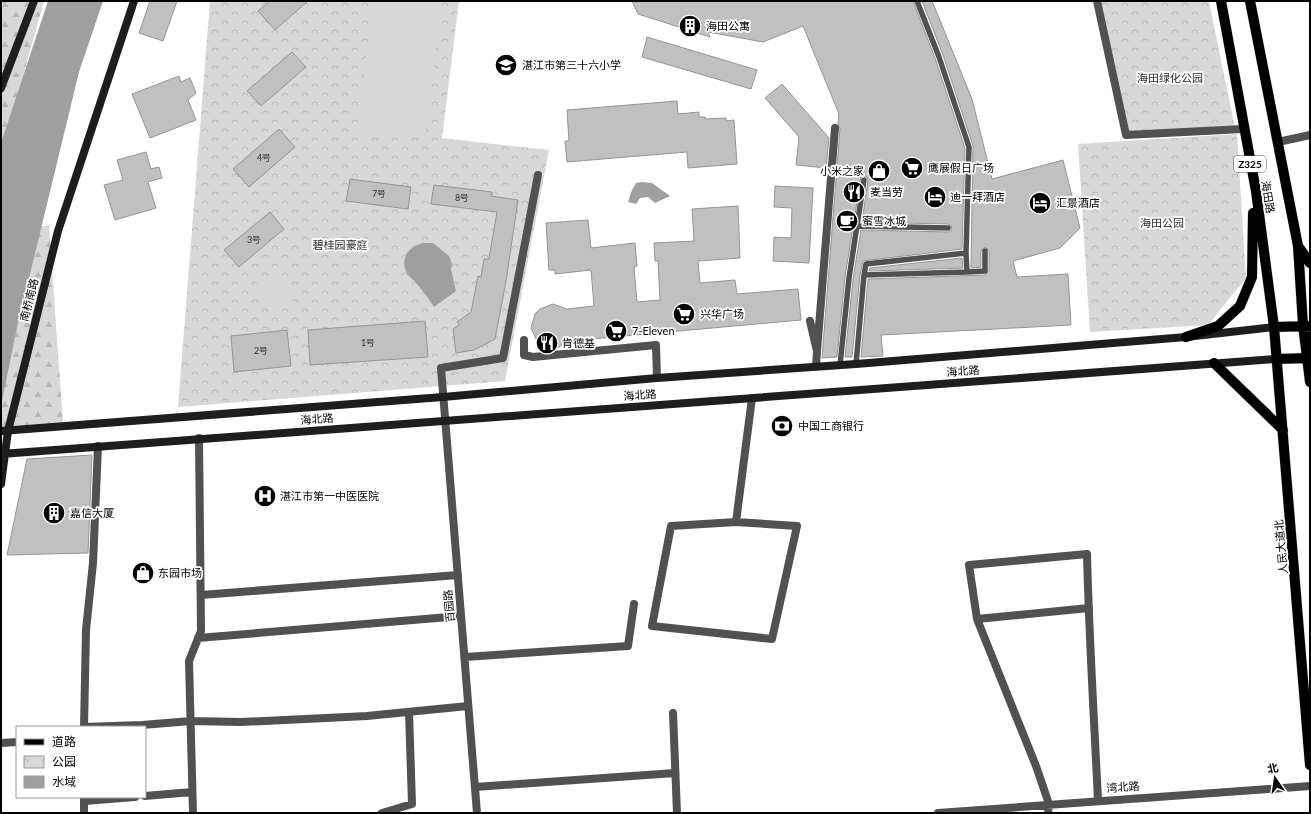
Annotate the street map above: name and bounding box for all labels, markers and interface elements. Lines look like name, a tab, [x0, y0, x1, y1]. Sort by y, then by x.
building icon: 海田公寓	[677, 13, 703, 39]
place label: 海田公寓	[706, 19, 750, 32]
school or university icon: 湛江市第三十六小学	[493, 52, 519, 78]
place label: 湛江市第三十六小学	[522, 58, 621, 71]
park label: 海田绿化公园	[1137, 71, 1203, 84]
house number: 4号	[257, 152, 271, 163]
supermarket icon: 鹰展假日广场	[899, 155, 925, 181]
road number: Z325	[1234, 156, 1266, 172]
shop icon: 小米之家	[866, 158, 892, 184]
place label: 鹰展假日广场	[928, 161, 994, 174]
place label: 小米之家	[820, 164, 864, 177]
restaurant icon: 麦当劳	[841, 179, 867, 205]
street label: 海田路	[1259, 180, 1277, 214]
hotel icon: 迪一拜酒店	[922, 184, 948, 210]
place label: 麦当劳	[870, 185, 903, 198]
house number: 7号	[372, 188, 386, 199]
place label: 迪一拜酒店	[950, 190, 1005, 203]
hotel icon: 汇景酒店	[1027, 190, 1053, 216]
house number: 8号	[455, 192, 469, 203]
place label: 汇景酒店	[1056, 196, 1100, 209]
cafe icon: 蜜雪冰城	[834, 208, 860, 234]
place label: 蜜雪冰城	[862, 214, 906, 227]
park label: 海田公园	[1140, 216, 1184, 229]
house number: 3号	[247, 234, 261, 245]
park label: 碧桂园豪庭	[313, 238, 368, 251]
street label: 南桥南路	[17, 277, 40, 323]
supermarket icon: 兴华广场	[671, 301, 697, 327]
place label: 兴华广场	[700, 307, 744, 320]
supermarket icon: 7-Eleven	[603, 318, 629, 344]
place label: 7-Eleven	[632, 324, 675, 337]
restaurant icon: 肯德基	[534, 330, 560, 356]
place label: 肯德基	[562, 336, 595, 349]
house number: 1号	[361, 337, 375, 348]
house number: 2号	[254, 345, 268, 356]
street label: 海北路	[946, 363, 980, 378]
street label: 海北路	[623, 387, 657, 402]
street label: 海北路	[300, 411, 334, 426]
bank icon: 中国工商银行	[769, 413, 795, 439]
place label: 中国工商银行	[798, 419, 864, 432]
hospital icon: 湛江市第一中医医院	[252, 483, 278, 509]
place label: 湛江市第一中医医院	[280, 489, 379, 502]
building icon: 嘉信大厦	[41, 500, 67, 526]
place label: 嘉信大厦	[70, 506, 114, 519]
street label: 人民大道北	[1272, 519, 1289, 575]
shop icon: 东园市场	[130, 560, 156, 586]
place label: 东园市场	[158, 566, 202, 579]
street label: 百园路	[441, 589, 456, 623]
legend	[16, 726, 146, 798]
text: 道路	[52, 734, 76, 749]
text: 公园	[52, 754, 76, 769]
north arrow	[1255, 758, 1295, 798]
text: 北	[1266, 760, 1279, 775]
text: 水域	[52, 774, 76, 789]
street label: 湾北路	[1106, 779, 1140, 794]

